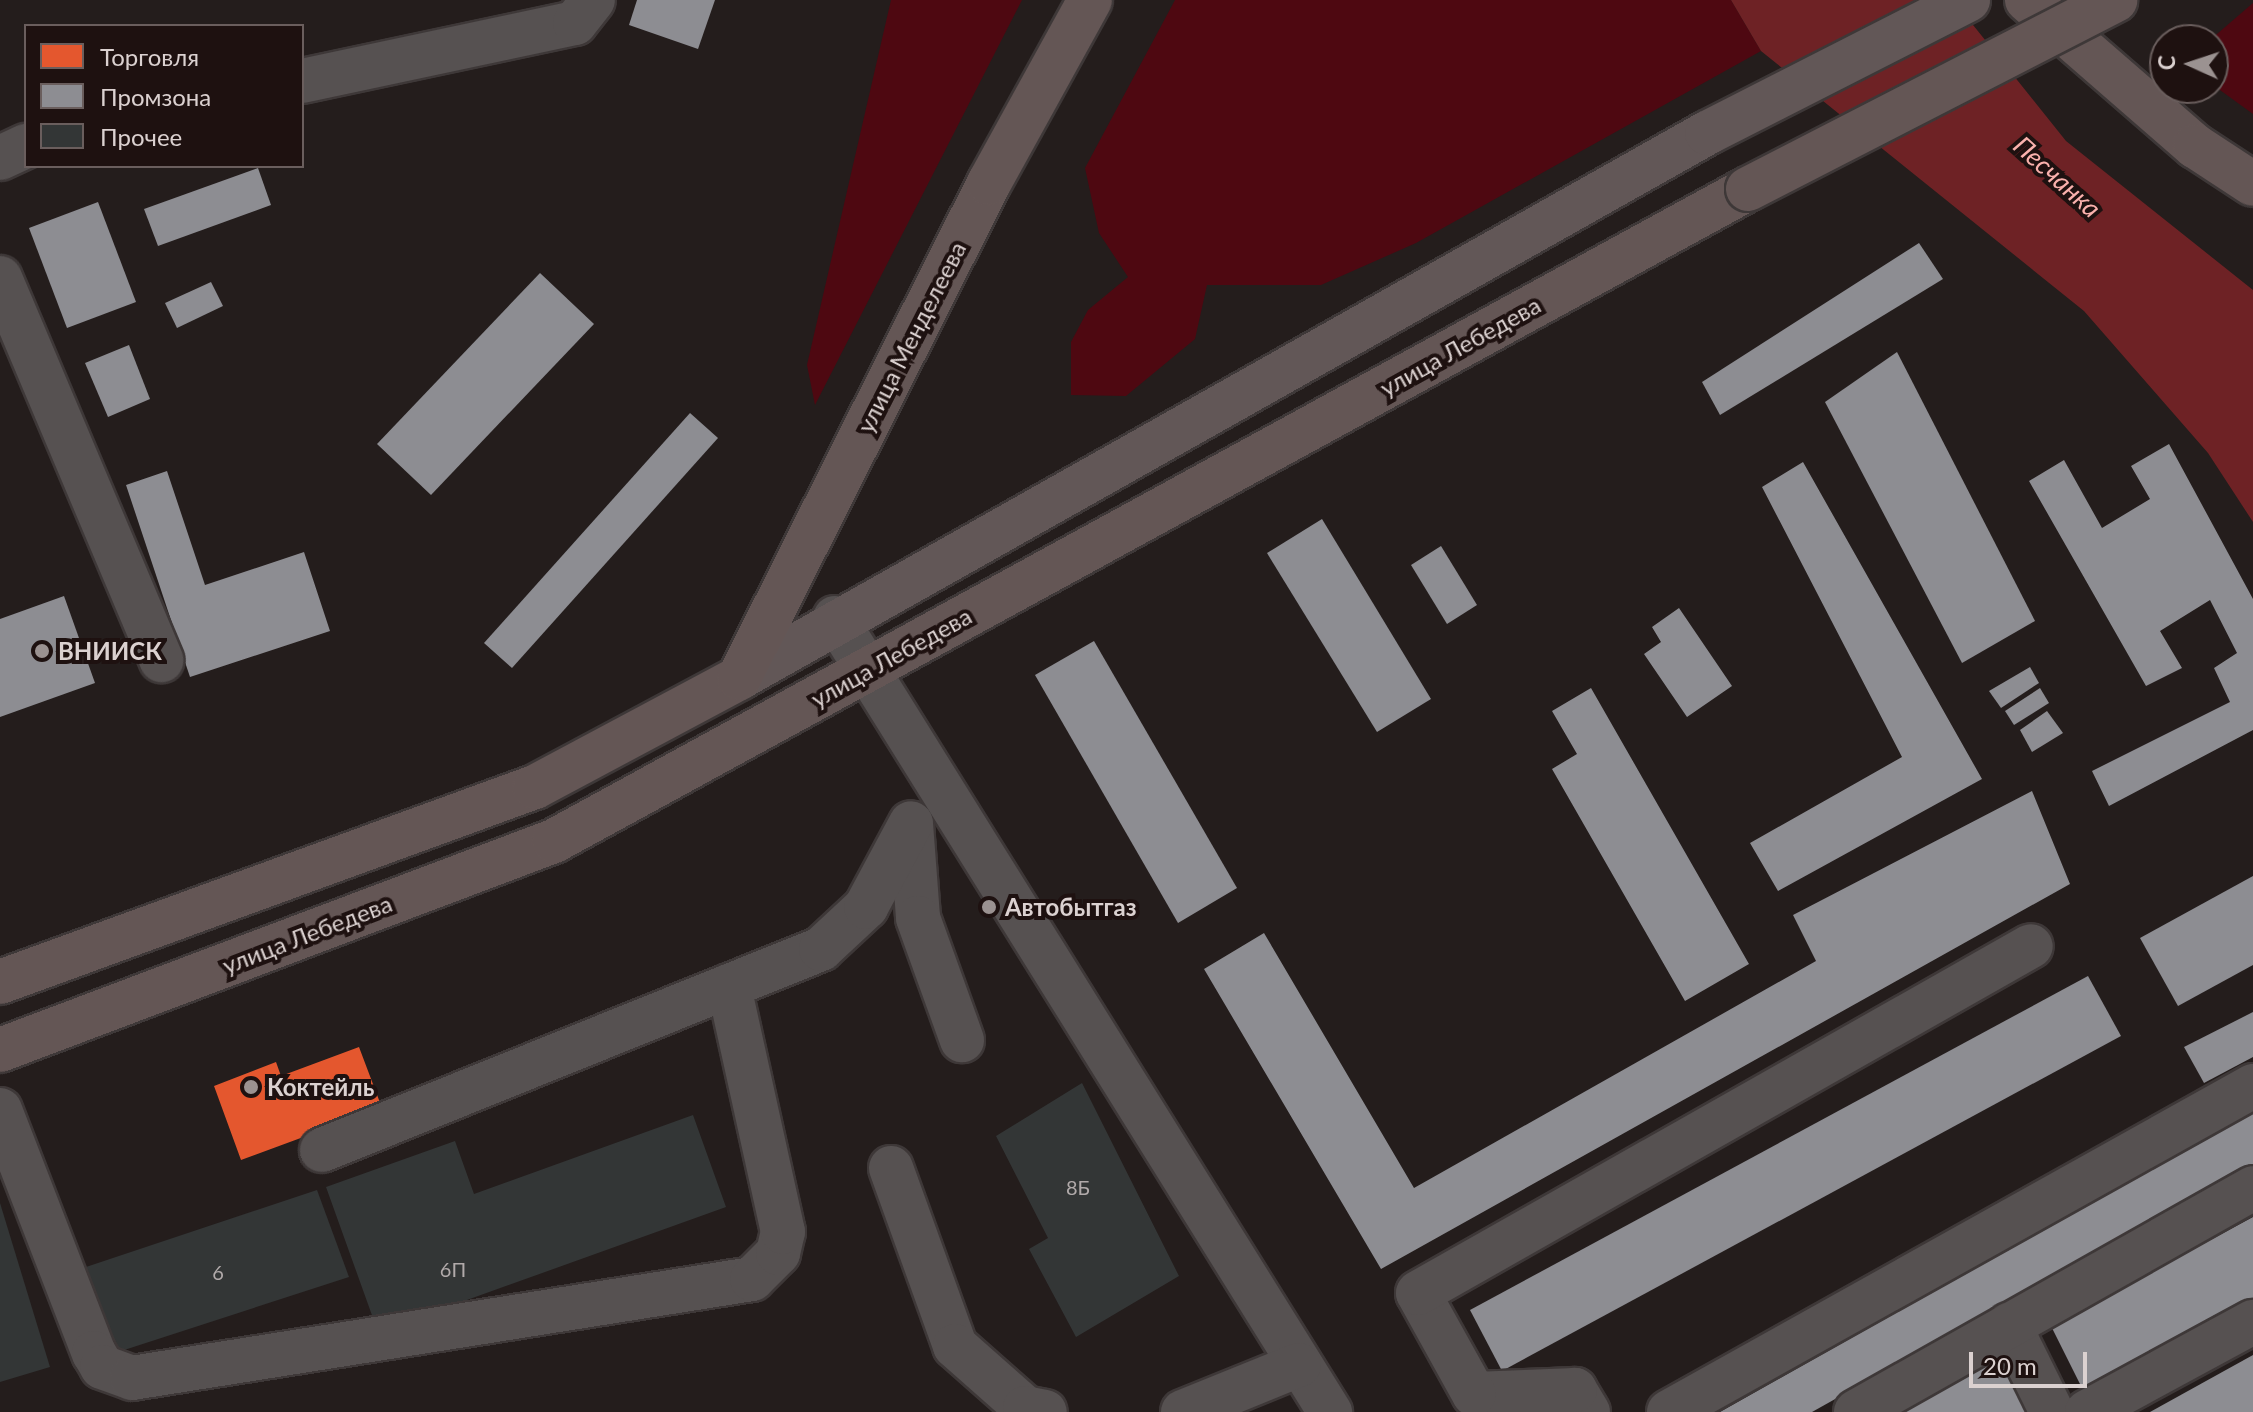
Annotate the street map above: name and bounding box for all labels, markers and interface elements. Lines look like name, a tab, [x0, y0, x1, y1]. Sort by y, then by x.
legend	[24, 24, 304, 168]
north arrow	[2149, 24, 2229, 104]
text: Торговля	[100, 42, 199, 71]
text: С	[2153, 55, 2180, 71]
text: Промзона	[100, 82, 211, 111]
text: Прочее	[100, 122, 182, 151]
water label: Песчанка	[2007, 130, 2107, 224]
street label: улица Менделеева	[850, 237, 972, 437]
street label: улица Лебедева	[1375, 290, 1545, 402]
street label: улица Лебедева	[806, 601, 976, 713]
place label: ВНИИСК	[58, 637, 162, 665]
marker: ВНИИСК	[33, 642, 51, 660]
street label: улица Лебедева	[218, 888, 396, 980]
place label: Автобытгаз	[1005, 893, 1137, 921]
marker: Автобытгаз	[980, 898, 998, 916]
place label: Коктейль	[267, 1073, 374, 1101]
marker: Коктейль	[242, 1078, 260, 1096]
house number: 8Б	[1066, 1175, 1090, 1199]
house number: 6П	[440, 1257, 466, 1281]
house number: 6	[212, 1260, 224, 1284]
scale bar	[1973, 1336, 2091, 1386]
text: 20 m	[1983, 1351, 2037, 1380]

